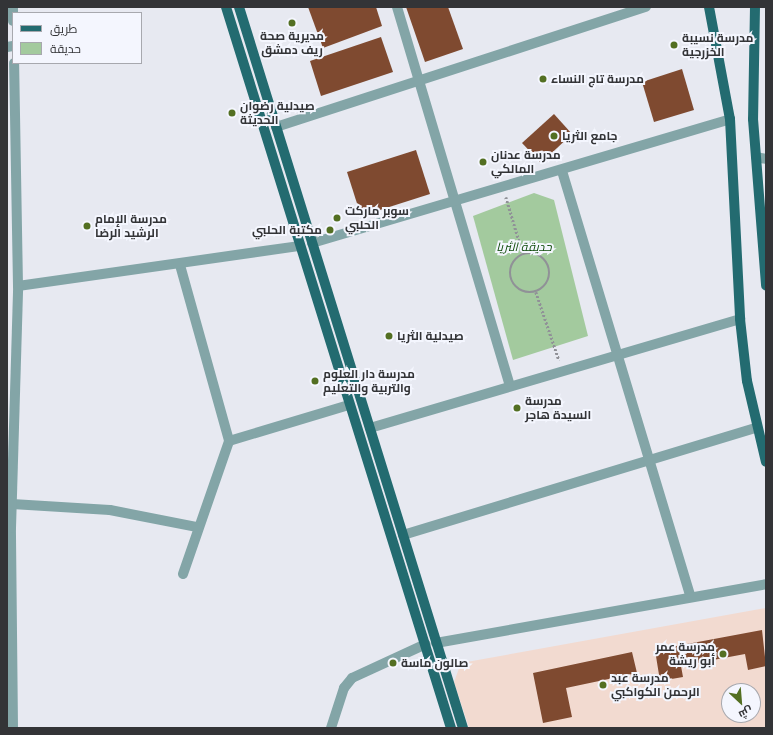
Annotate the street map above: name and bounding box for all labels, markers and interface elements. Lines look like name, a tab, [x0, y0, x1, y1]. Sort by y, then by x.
legend	[12, 12, 142, 64]
marker: مديرية صحة ريف دمشق	[287, 18, 297, 28]
text: طريق	[50, 21, 77, 36]
place label: مديرية صحة ريف دمشق	[260, 29, 324, 57]
place label: مدرسة نسيبة الخزرجية	[682, 31, 754, 59]
marker: مدرسة نسيبة الخزرجية	[669, 40, 679, 50]
text: حديقة	[50, 41, 81, 56]
place label: مدرسة تاج النساء	[551, 72, 644, 86]
marker: مدرسة تاج النساء	[538, 74, 548, 84]
place label: صيدلية رضوان الحديثة	[240, 99, 315, 127]
marker: صيدلية رضوان الحديثة	[227, 108, 237, 118]
place label: جامع الثريا	[562, 129, 617, 143]
marker: جامع الثريا	[549, 131, 559, 141]
place label: مدرسة عدنان المالكي	[491, 148, 561, 176]
marker: مدرسة عدنان المالكي	[478, 157, 488, 167]
place label: سوبر ماركت الحلبي	[345, 204, 409, 232]
place label: مدرسة الإمام الرشيد الرضا	[95, 212, 167, 240]
marker: سوبر ماركت الحلبي	[332, 213, 342, 223]
marker: مدرسة الإمام الرشيد الرضا	[82, 221, 92, 231]
place label: مكتبة الحلبي	[252, 223, 322, 237]
marker: مكتبة الحلبي	[325, 225, 335, 235]
park label: حديقة الثريا	[496, 240, 552, 254]
place label: صيدلية الثريا	[397, 329, 464, 343]
marker: صيدلية الثريا	[384, 331, 394, 341]
place label: مدرسة دار العلوم والتربية والتعليم	[323, 367, 415, 395]
marker: مدرسة دار العلوم والتربية والتعليم	[310, 376, 320, 386]
place label: مدرسة السيدة هاجر	[525, 394, 591, 422]
marker: مدرسة السيدة هاجر	[512, 403, 522, 413]
place label: مدرسة عمر أبو ريشة	[655, 640, 715, 668]
marker: مدرسة عمر أبو ريشة	[718, 649, 728, 659]
place label: صالون ماسة	[401, 656, 468, 670]
marker: صالون ماسة	[388, 658, 398, 668]
place label: مدرسة عبد الرحمن الكواكبي	[611, 671, 700, 699]
marker: مدرسة عبد الرحمن الكواكبي	[598, 680, 608, 690]
north arrow	[721, 683, 761, 723]
text: ش	[736, 703, 755, 722]

